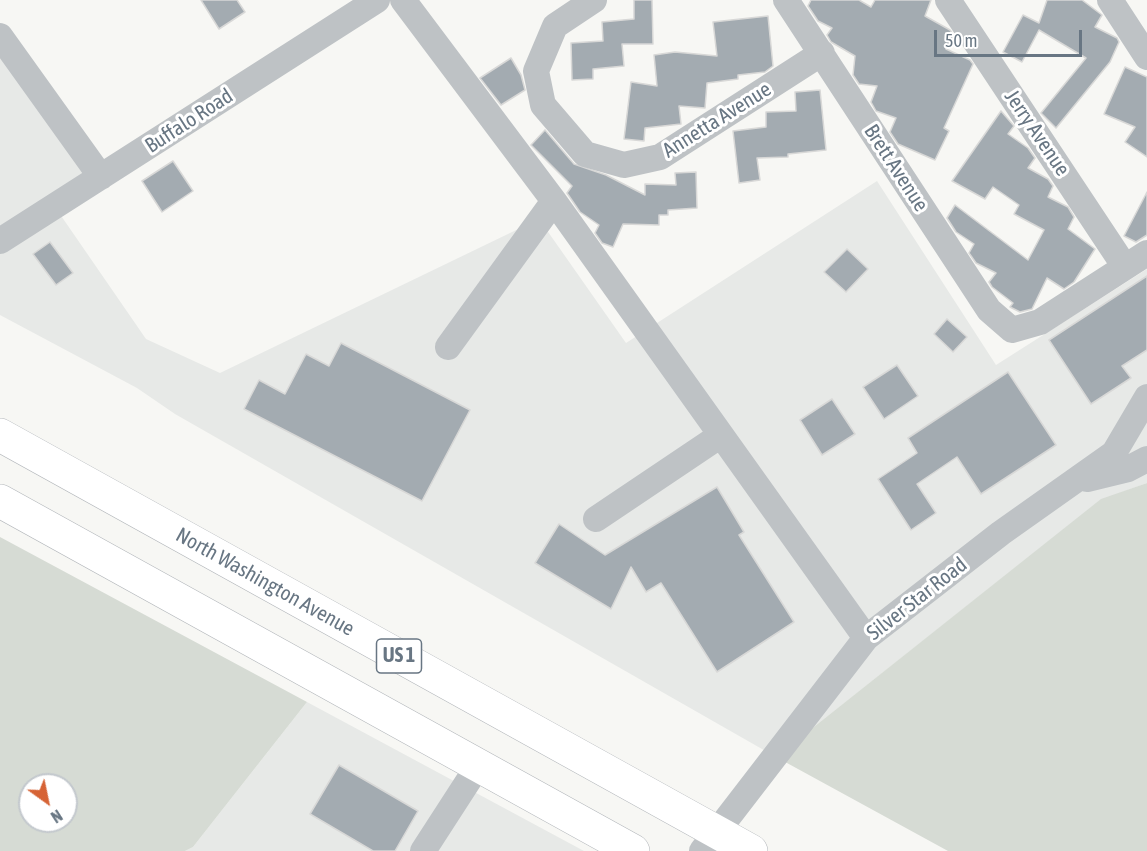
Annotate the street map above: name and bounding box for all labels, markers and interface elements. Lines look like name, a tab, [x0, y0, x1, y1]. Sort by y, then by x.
scale bar	[937, 18, 1086, 56]
text: 50 m	[945, 30, 977, 51]
street label: Annetta Avenue	[658, 77, 776, 163]
street label: Buffalo Road	[140, 83, 238, 159]
street label: Jerry Avenue	[999, 85, 1075, 181]
street label: Brett Avenue	[859, 120, 933, 216]
street label: North Washington Avenue	[171, 522, 359, 642]
street label: Silver Star Road	[862, 552, 972, 646]
road number: US 1	[376, 639, 422, 673]
north arrow	[18, 773, 78, 833]
text: N	[48, 806, 66, 827]

